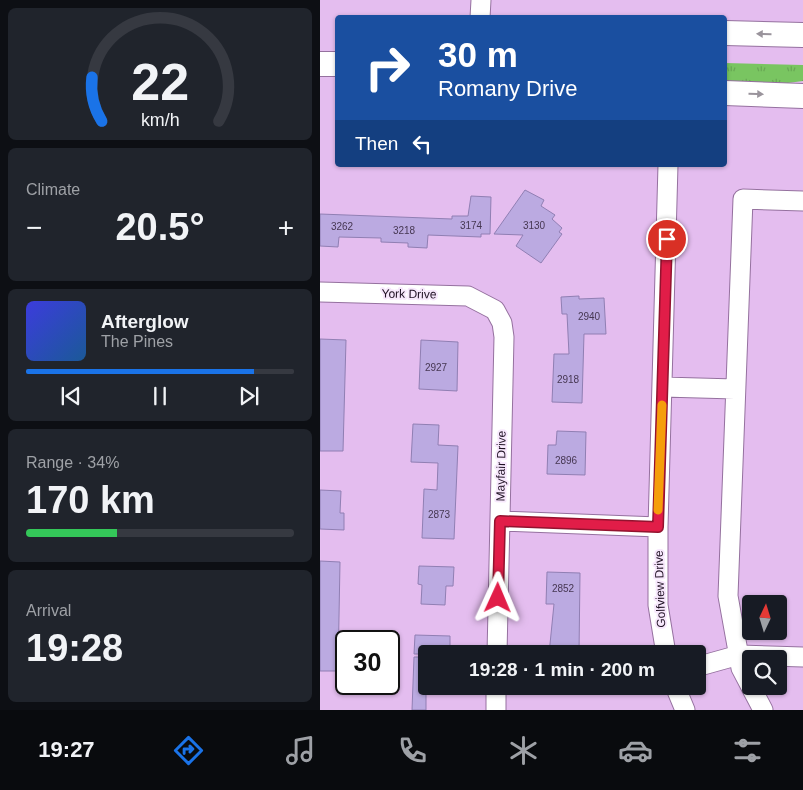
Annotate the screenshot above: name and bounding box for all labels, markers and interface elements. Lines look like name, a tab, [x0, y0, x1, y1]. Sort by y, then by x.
one-way arrow	[756, 30, 772, 38]
icon: right	[355, 35, 420, 100]
text: 30 m	[438, 35, 518, 74]
text: 22	[131, 53, 189, 111]
text: Romany Drive	[438, 76, 577, 101]
one-way arrow	[748, 90, 764, 98]
text: km/h	[141, 110, 179, 130]
icon: left	[408, 130, 436, 158]
text: Then	[355, 133, 398, 154]
text: Climate	[26, 181, 80, 198]
text: 20.5°	[115, 206, 205, 248]
text: −	[26, 212, 42, 243]
text: +	[278, 212, 294, 243]
pin	[646, 218, 688, 260]
house number: 3174	[460, 220, 483, 231]
house number: 3130	[523, 220, 546, 231]
house number: 3262	[331, 221, 354, 232]
house number: 3218	[393, 225, 416, 236]
icon: arrive	[653, 225, 681, 253]
street label: York Drive	[381, 287, 437, 301]
text: Afterglow	[101, 311, 189, 332]
house number: 2940	[578, 311, 601, 322]
text: The Pines	[101, 333, 173, 350]
house number: 2927	[425, 362, 448, 373]
house number: 2918	[557, 374, 580, 385]
icon: previous	[57, 382, 85, 410]
icon: pause	[146, 382, 174, 410]
icon: next	[235, 382, 263, 410]
street label: Mayfair Drive	[493, 430, 509, 501]
text: Range · 34%	[26, 454, 119, 471]
house number: 2896	[555, 455, 578, 466]
text: 170 km	[26, 479, 155, 521]
house number: 2873	[428, 509, 451, 520]
street label: Golfview Drive	[652, 550, 668, 628]
position arrow	[471, 571, 523, 623]
house number: 2852	[552, 583, 575, 594]
north arrow	[742, 595, 788, 640]
map controls	[742, 595, 787, 695]
text: Arrival	[26, 602, 71, 619]
text: 19:28	[26, 627, 123, 669]
speed limit sign: 30	[335, 630, 400, 695]
button: search	[742, 650, 787, 695]
text: 19:28 · 1 min · 200 m	[469, 659, 655, 680]
icon: directions	[171, 733, 206, 768]
icon: music	[283, 733, 318, 768]
icon: phone	[395, 733, 430, 768]
icon: climate	[506, 733, 541, 768]
icon: car	[618, 733, 653, 768]
icon: filters	[730, 733, 765, 768]
text: 19:27	[38, 737, 95, 762]

